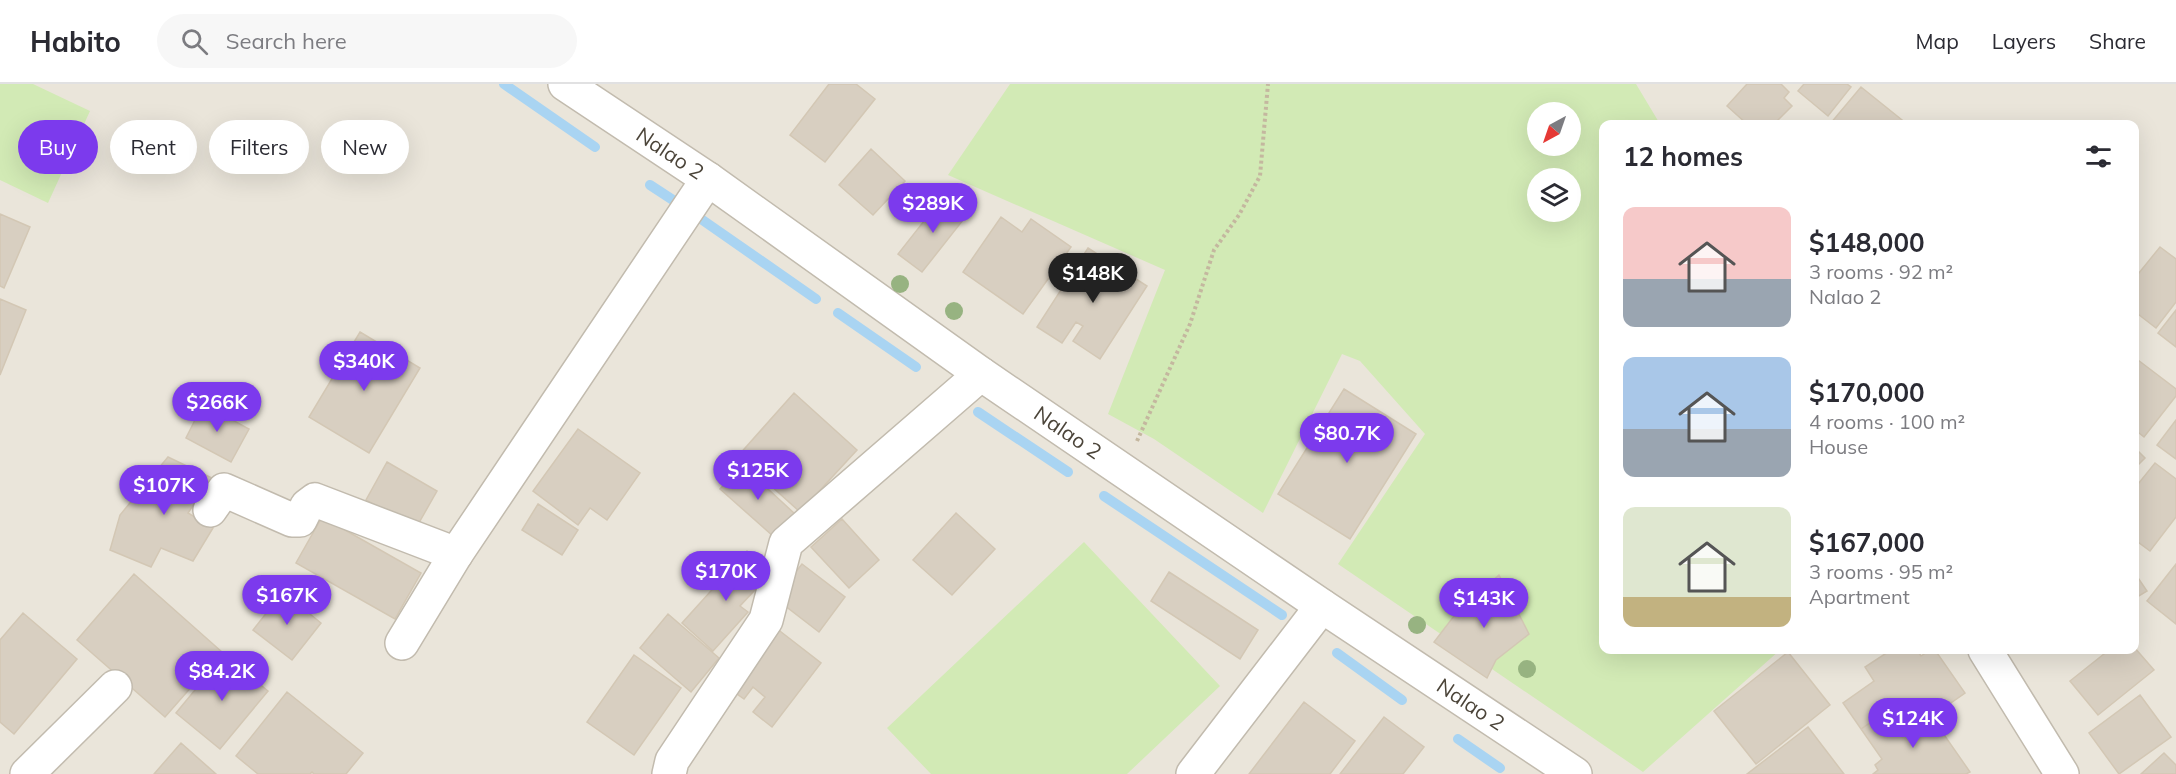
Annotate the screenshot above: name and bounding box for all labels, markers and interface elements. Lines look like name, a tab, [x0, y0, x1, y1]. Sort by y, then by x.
search box	[157, 14, 577, 68]
text: Habito	[30, 24, 121, 59]
icon: search	[178, 25, 211, 58]
text: Search here	[226, 27, 347, 55]
text: Map	[1916, 28, 1959, 54]
text: Layers	[1992, 28, 2056, 54]
text: Share	[2089, 28, 2146, 54]
north arrow	[1527, 102, 1581, 156]
map controls	[1527, 102, 1581, 222]
chip: Buy	[18, 120, 98, 174]
chip: Rent	[110, 120, 197, 174]
chip: Filters	[209, 120, 309, 174]
chip: New	[321, 120, 409, 174]
street label: Nalao 2	[632, 121, 709, 185]
text: 12 homes	[1623, 140, 1743, 173]
icon: filters	[2082, 140, 2115, 173]
button: layers	[1527, 168, 1581, 222]
pin: $289K	[891, 183, 975, 234]
text: $289K	[902, 190, 964, 215]
text: $148,000	[1809, 226, 1925, 259]
icon: home	[1671, 231, 1743, 303]
pin: $148K	[1051, 253, 1135, 304]
text: 3 rooms · 92 m²	[1809, 259, 1953, 284]
text: $148K	[1062, 260, 1124, 285]
text: Nalao 2	[1809, 284, 1881, 309]
pin: $340K	[322, 341, 406, 392]
text: $340K	[333, 348, 395, 373]
text: $170,000	[1809, 376, 1925, 409]
icon: home	[1671, 381, 1743, 453]
pin: $266K	[175, 382, 259, 433]
text: $266K	[186, 389, 248, 414]
street label: Nalao 2	[1030, 400, 1107, 464]
text: 4 rooms · 100 m²	[1809, 409, 1965, 434]
pin: $80.7K	[1298, 413, 1396, 464]
text: $80.7K	[1314, 420, 1380, 445]
text: House	[1809, 434, 1868, 459]
pin: $125K	[716, 450, 800, 501]
text: $125K	[727, 457, 789, 482]
pin: $107K	[122, 465, 206, 516]
text: $107K	[133, 472, 195, 497]
text: $167,000	[1809, 526, 1925, 559]
icon: home	[1671, 531, 1743, 603]
pin: $170K	[684, 551, 768, 602]
text: $170K	[695, 558, 757, 583]
text: 3 rooms · 95 m²	[1809, 559, 1953, 584]
pin: $167K	[245, 575, 329, 626]
pin: $143K	[1442, 578, 1526, 629]
text: $167K	[256, 582, 318, 607]
text: Apartment	[1809, 584, 1910, 609]
text: $143K	[1453, 585, 1515, 610]
pin: $84.2K	[173, 651, 271, 702]
text: $84.2K	[189, 658, 255, 683]
street label: Nalao 2	[1432, 672, 1510, 736]
pin: $124K	[1871, 698, 1955, 749]
text: $124K	[1882, 705, 1944, 730]

